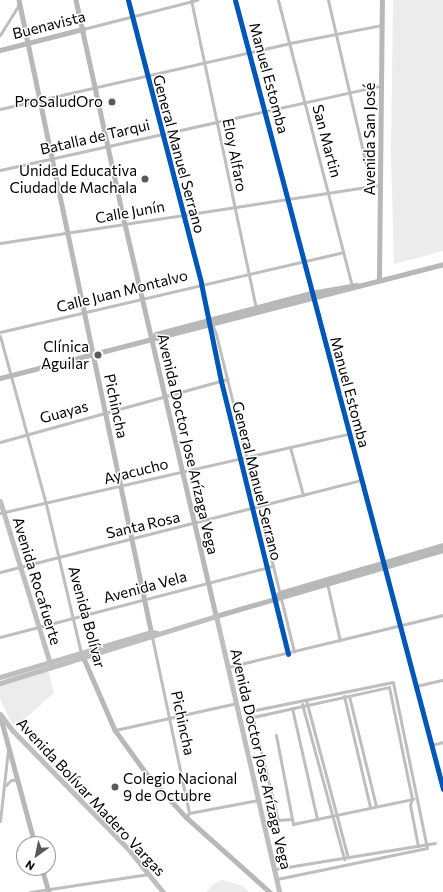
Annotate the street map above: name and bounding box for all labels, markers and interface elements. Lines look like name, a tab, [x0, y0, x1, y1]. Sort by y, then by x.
street label: Buenavista	[11, 7, 87, 43]
street label: Manuel Estomba	[246, 21, 292, 135]
street label: General Manuel Serrano	[149, 73, 209, 235]
street label: Avenida San José	[361, 83, 379, 195]
place label: ProSaludOro	[14, 93, 103, 111]
marker: ProSaludOro	[106, 96, 118, 108]
street label: San Martin	[309, 103, 345, 179]
street label: Batalla de Tarqui	[38, 116, 152, 158]
street label: Eloy Alfaro	[219, 117, 251, 193]
place label: Unidad Educativa Ciudad de Machala	[9, 161, 137, 196]
marker: Unidad Educativa Ciudad de Machala	[140, 174, 150, 184]
street label: Calle Junín	[94, 197, 166, 227]
street label: Calle Juan Montalvo	[54, 266, 190, 316]
street label: Avenida Doctor Jose Arízaga Vega	[154, 332, 222, 556]
street label: Manuel Estomba	[327, 335, 373, 449]
place label: Clínica Aguilar	[41, 337, 89, 372]
marker: Clínica Aguilar	[92, 349, 104, 361]
street label: Pichincha	[100, 372, 132, 440]
street label: Guayas	[38, 397, 90, 427]
street label: General Manuel Serrano	[229, 400, 285, 562]
street label: Ayacucho	[102, 454, 170, 488]
street label: Santa Rosa	[104, 508, 182, 542]
street label: Avenida Rocafuerte	[9, 515, 65, 647]
street label: Avenida Bolívar	[65, 564, 109, 670]
street label: Avenida Vela	[101, 567, 189, 607]
street label: Avenida Doctor Jose Arízaga Vega	[227, 647, 295, 871]
street label: Pichincha	[167, 689, 199, 757]
street label: Avenida Bolívar Madero Vargas	[13, 714, 169, 880]
place label: Colegio Nacional 9 de Octubre	[123, 769, 237, 804]
marker: Colegio Nacional 9 de Octubre	[110, 782, 120, 792]
north arrow	[16, 836, 56, 876]
text: N	[23, 858, 37, 873]

